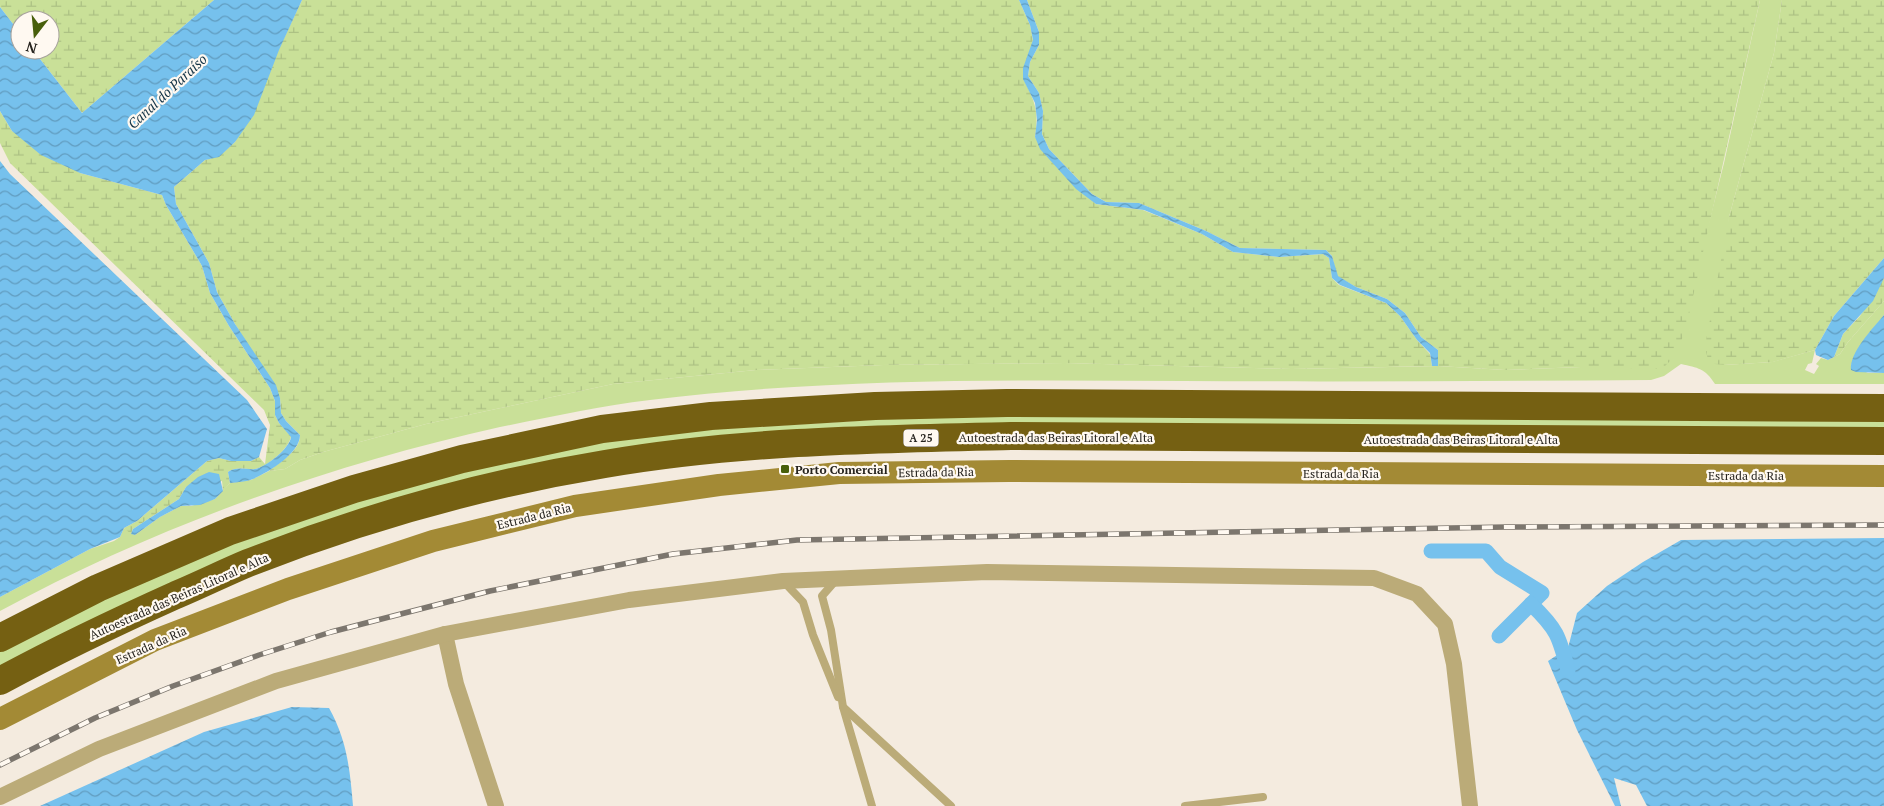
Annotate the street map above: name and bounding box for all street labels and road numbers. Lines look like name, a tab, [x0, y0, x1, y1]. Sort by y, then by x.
road number: A 25	[904, 429, 938, 446]
street label: Autoestrada das Beiras Litoral e Alta	[959, 430, 1153, 445]
street label: Autoestrada das Beiras Litoral e Alta	[1364, 432, 1558, 447]
street label: Estrada da Ria	[898, 464, 974, 480]
street label: Estrada da Ria	[1303, 466, 1379, 481]
street label: Estrada da Ria	[1708, 468, 1784, 483]
street label: Estrada da Ria	[495, 500, 573, 532]
street label: Autoestrada das Beiras Litoral e Alta	[87, 550, 271, 642]
street label: Estrada da Ria	[113, 623, 189, 667]

